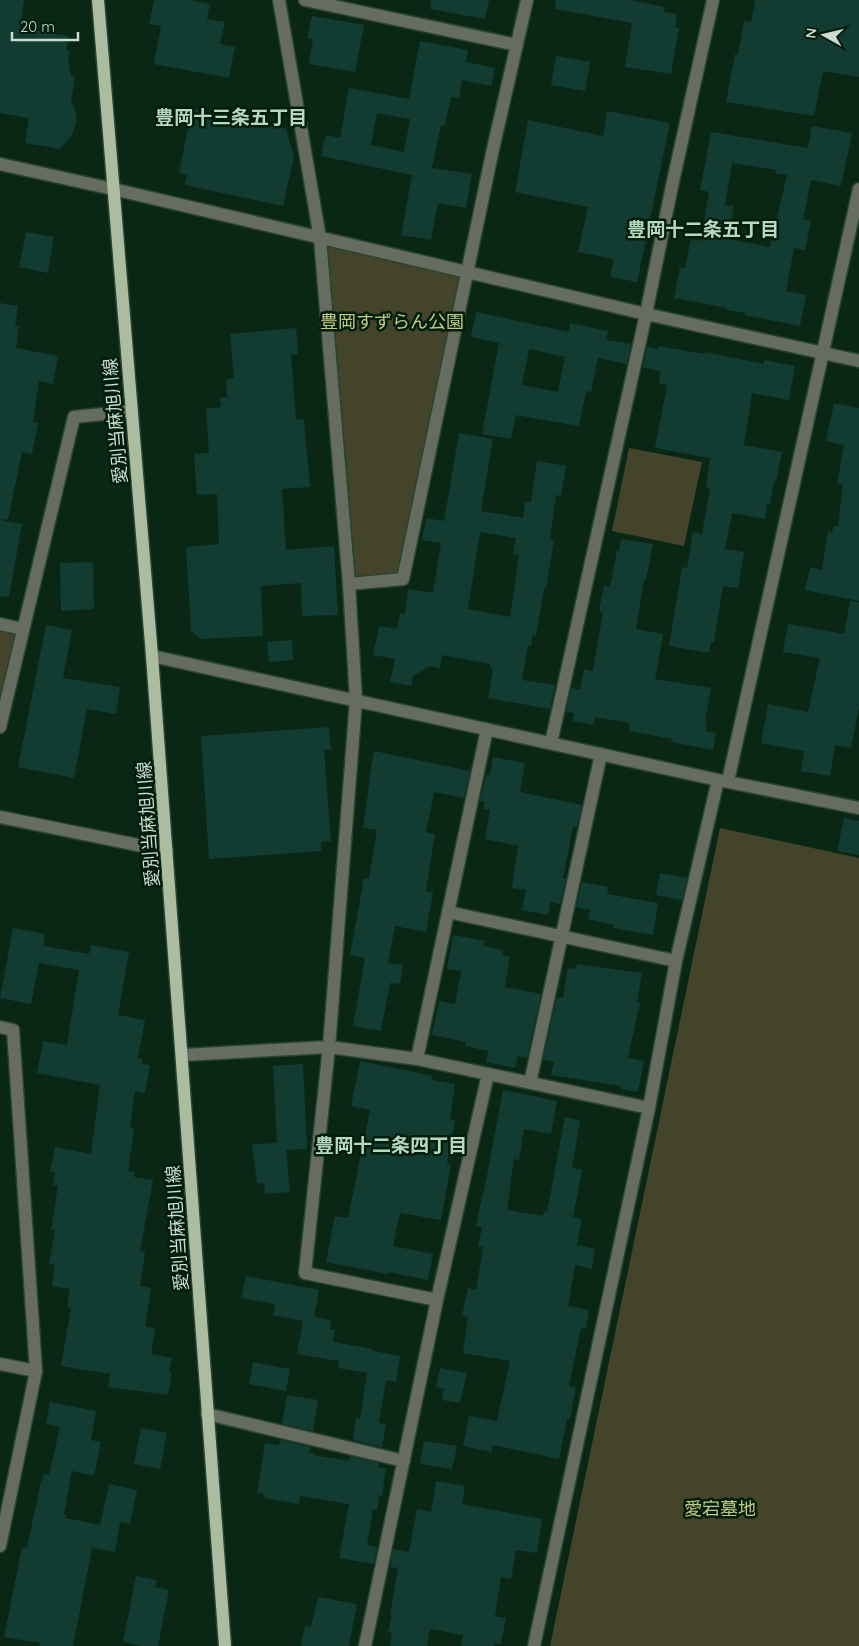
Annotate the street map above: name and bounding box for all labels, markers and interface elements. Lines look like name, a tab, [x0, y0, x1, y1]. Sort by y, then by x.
scale bar	[12, 10, 79, 42]
north arrow	[799, 10, 849, 60]
text: 20 m	[20, 17, 55, 36]
text: N	[801, 27, 821, 40]
district label: 豊岡十三条五丁目	[155, 105, 307, 129]
district label: 豊岡十二条五丁目	[627, 217, 779, 241]
park label: 豊岡すずらん公園	[320, 310, 464, 333]
street label: 愛別当麻旭川線	[98, 357, 132, 485]
street label: 愛別当麻旭川線	[132, 760, 164, 888]
district label: 豊岡十二条四丁目	[315, 1133, 467, 1157]
street label: 愛別当麻旭川線	[161, 1164, 193, 1292]
park label: 愛宕墓地	[684, 1497, 756, 1520]

